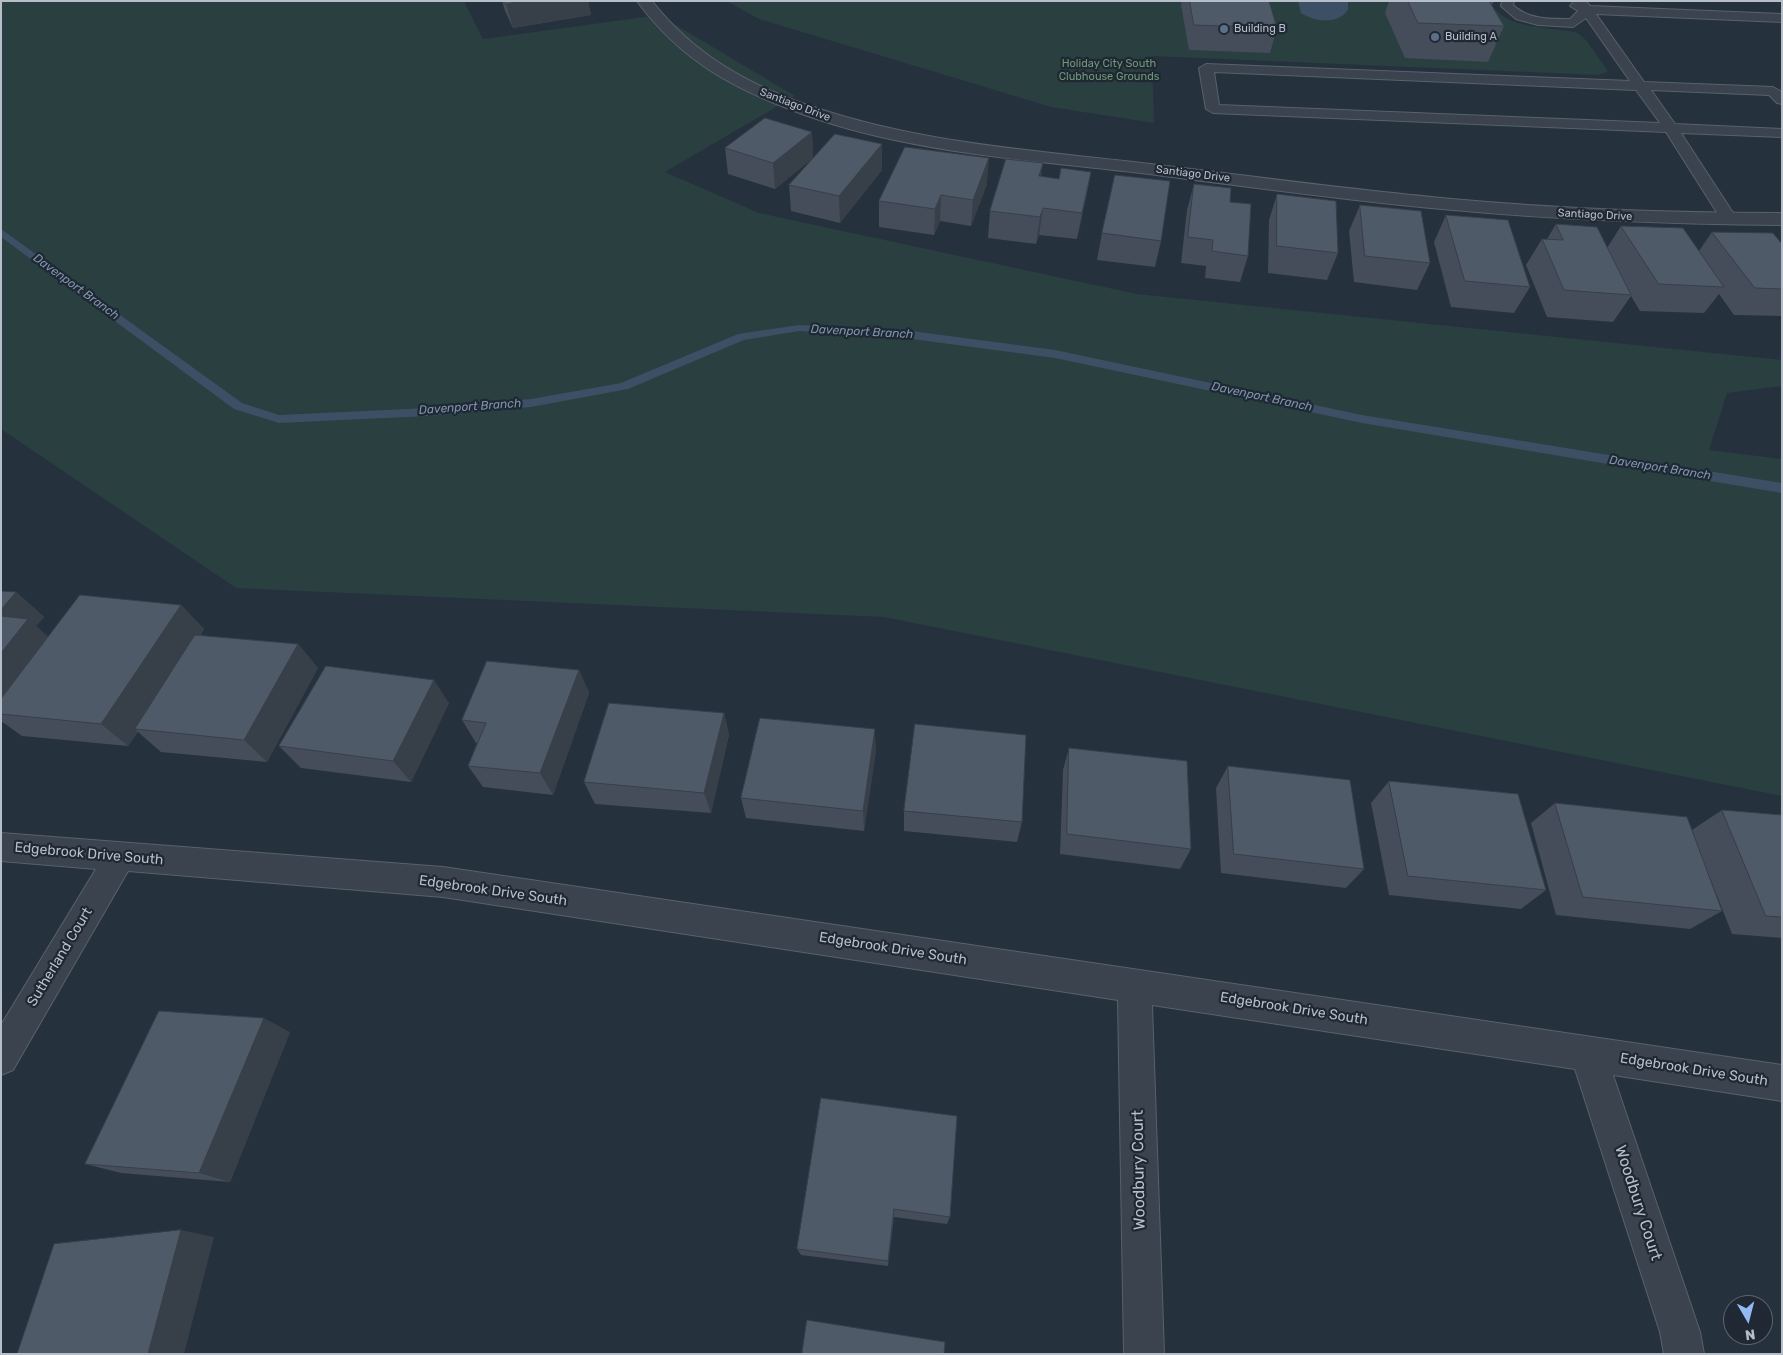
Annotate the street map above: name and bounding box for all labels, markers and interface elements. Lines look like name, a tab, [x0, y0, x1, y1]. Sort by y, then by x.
place label: Building B	[1234, 22, 1286, 36]
marker: Building B	[1218, 23, 1230, 35]
place label: Building A	[1445, 30, 1497, 44]
marker: Building A	[1429, 31, 1441, 43]
park label: Holiday City South Clubhouse Grounds	[1059, 57, 1159, 83]
street label: Santiago Drive	[758, 85, 832, 125]
street label: Santiago Drive	[1155, 163, 1231, 185]
street label: Santiago Drive	[1557, 206, 1633, 224]
water label: Davenport Branch	[30, 251, 122, 323]
water label: Davenport Branch	[810, 322, 914, 342]
water label: Davenport Branch	[1210, 379, 1314, 415]
water label: Davenport Branch	[418, 396, 522, 418]
water label: Davenport Branch	[1608, 453, 1712, 483]
street label: Edgebrook Drive South	[14, 839, 164, 869]
street label: Edgebrook Drive South	[418, 872, 568, 910]
street label: Sutherland Court	[24, 905, 96, 1009]
street label: Edgebrook Drive South	[818, 929, 968, 969]
street label: Edgebrook Drive South	[1219, 989, 1369, 1029]
street label: Edgebrook Drive South	[1619, 1050, 1769, 1090]
street label: Woodbury Court	[1128, 1110, 1150, 1230]
street label: Woodbury Court	[1610, 1143, 1666, 1263]
north arrow	[1723, 1295, 1773, 1345]
text: N	[1744, 1325, 1756, 1343]

